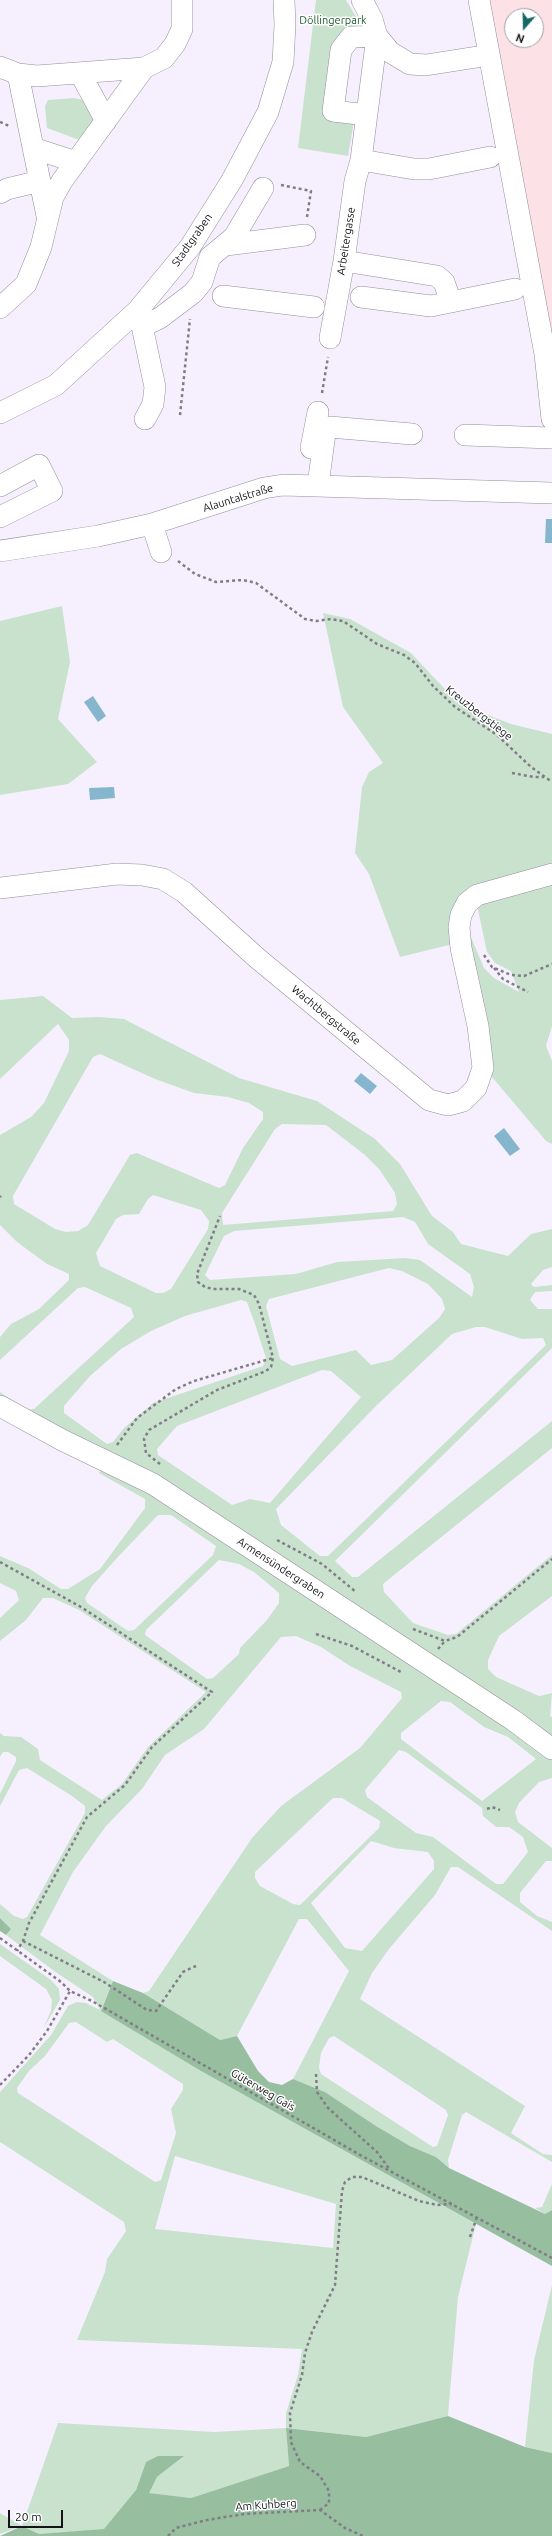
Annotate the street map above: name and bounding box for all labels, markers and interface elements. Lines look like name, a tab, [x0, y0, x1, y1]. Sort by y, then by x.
north arrow	[504, 8, 544, 48]
park label: Döllingerpark	[299, 13, 367, 27]
text: N	[514, 31, 526, 45]
street label: Arbeitergasse	[334, 206, 358, 276]
street label: Stadtgraben	[169, 211, 215, 269]
street label: Alauntalstraße	[201, 481, 275, 515]
street label: Kreuzbergstiege	[443, 683, 515, 743]
street label: Wachtbergstraße	[289, 982, 363, 1048]
street label: Armensündergraben	[235, 1535, 327, 1601]
street label: Güterweg Gais	[228, 2066, 298, 2114]
street label: Am Kuhberg	[235, 2496, 297, 2514]
scale bar	[10, 2502, 65, 2528]
text: 20 m	[15, 2510, 42, 2523]

